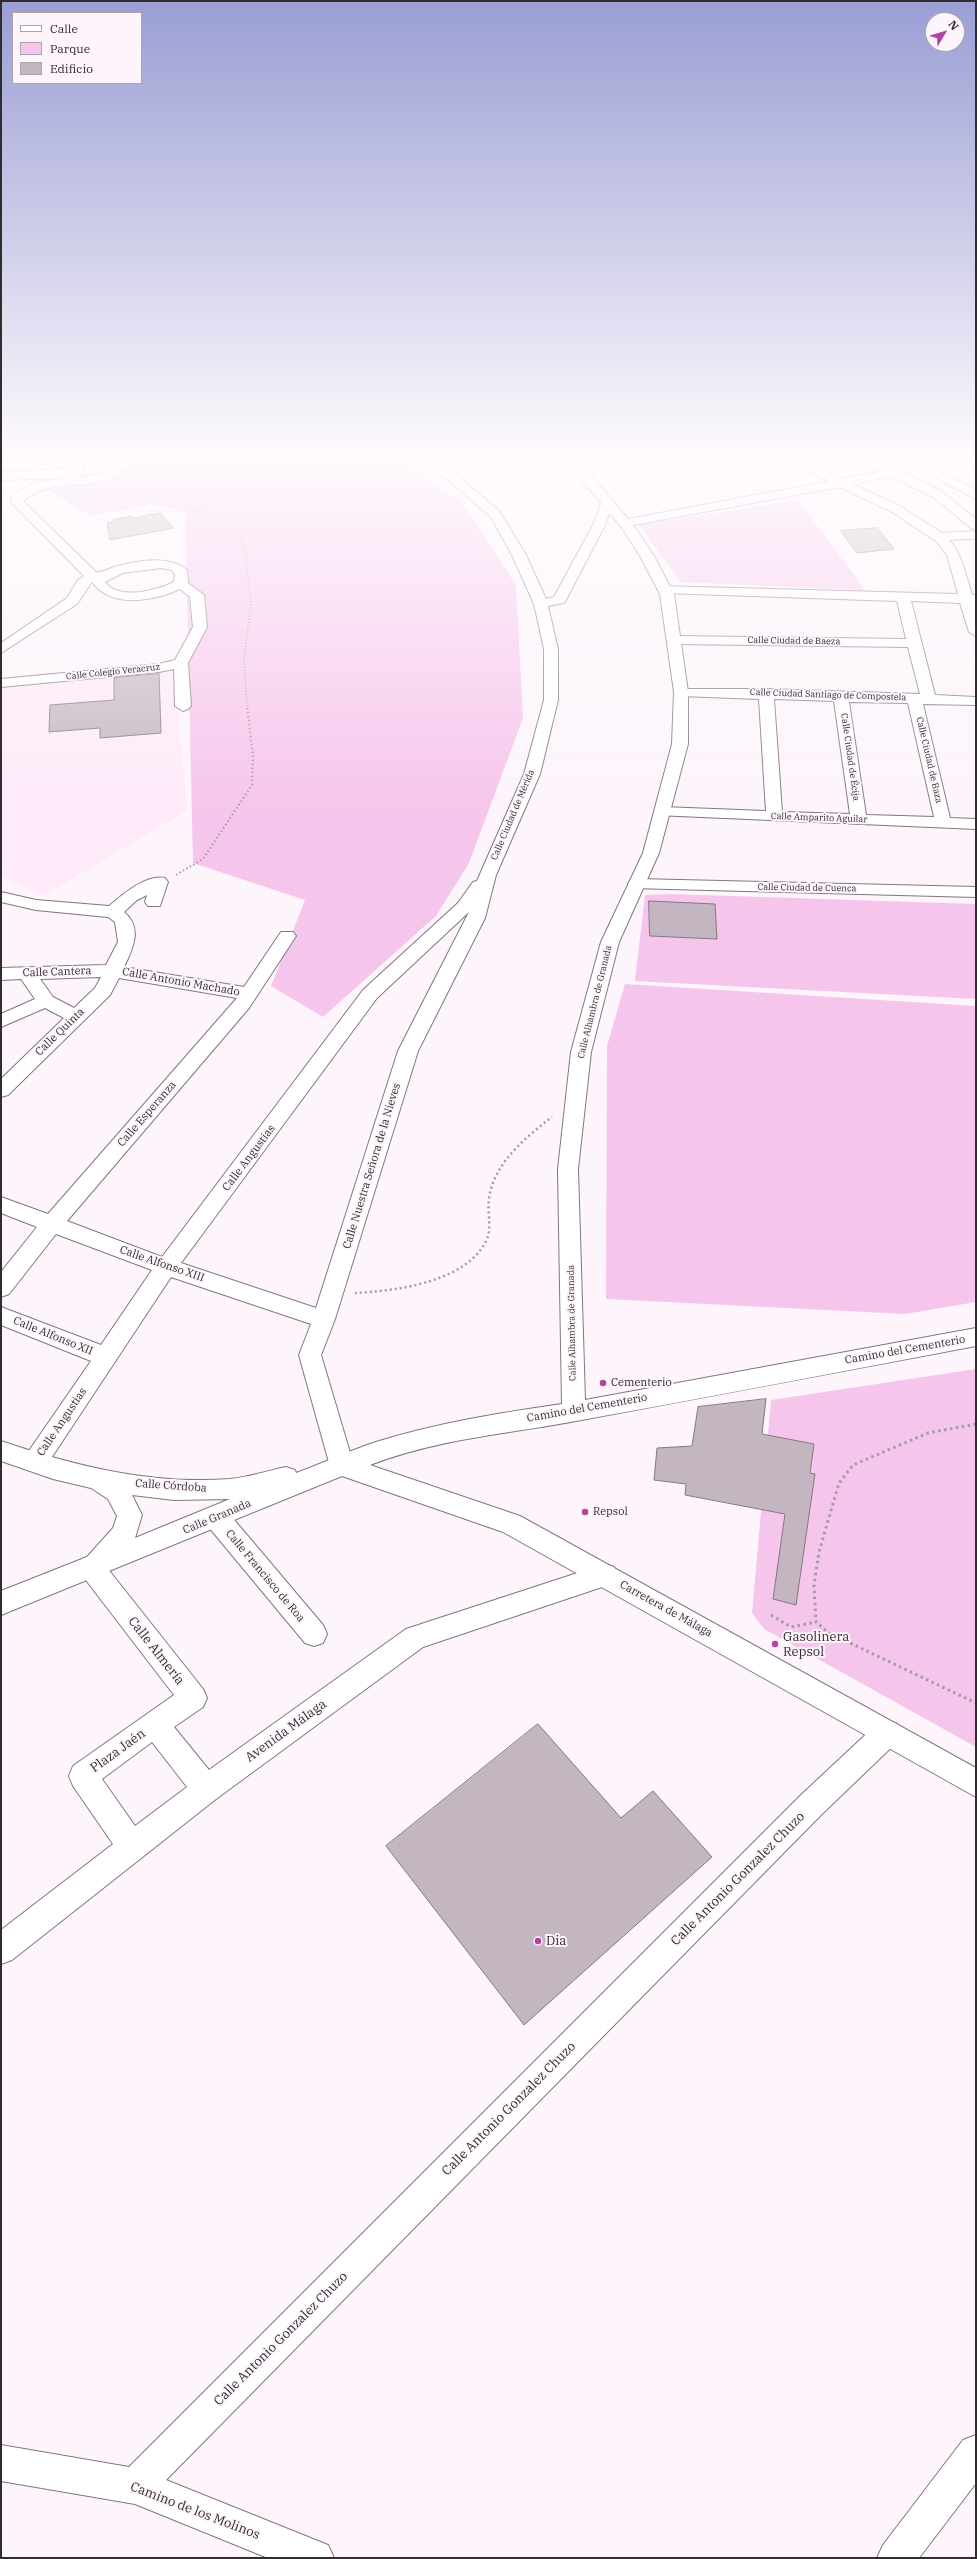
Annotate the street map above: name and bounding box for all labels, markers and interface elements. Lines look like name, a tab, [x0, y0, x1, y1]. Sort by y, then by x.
legend	[12, 12, 142, 84]
north arrow	[925, 12, 965, 52]
text: N	[945, 17, 962, 33]
text: Calle	[50, 21, 78, 36]
text: Parque	[50, 41, 90, 56]
text: Edificio	[50, 61, 93, 76]
street label: Calle Ciudad de Baeza	[748, 635, 840, 647]
street label: Calle Colegio Veracruz	[66, 662, 160, 682]
street label: Calle Ciudad Santiago de Compostela	[750, 687, 906, 703]
street label: Calle Ciudad de Écija	[839, 713, 861, 801]
street label: Calle Ciudad de Baza	[914, 716, 944, 804]
street label: Calle Ciudad de Mérida	[489, 768, 537, 862]
street label: Calle Amparito Aguilar	[771, 811, 867, 825]
street label: Calle Ciudad de Cuenca	[757, 882, 857, 894]
street label: Calle Alhambra de Granada	[576, 944, 614, 1060]
street label: Calle Cantera	[22, 964, 92, 980]
street label: Calle Antonio Machado	[121, 965, 241, 999]
street label: Calle Quinta	[33, 1005, 87, 1059]
street label: Calle Esperanza	[115, 1078, 179, 1150]
street label: Calle Nuestra Señora de la Nieves	[340, 1081, 404, 1251]
street label: Calle Angustias	[220, 1122, 278, 1194]
street label: Calle Alfonso XIII	[118, 1243, 206, 1285]
street label: Calle Alhambra de Granada	[566, 1265, 578, 1381]
street label: Calle Alfonso XII	[11, 1314, 95, 1358]
street label: Camino del Cementerio	[844, 1333, 966, 1367]
place label: Cementerio	[611, 1376, 672, 1390]
marker: Cementerio	[598, 1378, 608, 1388]
street label: Calle Angustias	[34, 1385, 90, 1459]
street label: Camino del Cementerio	[526, 1391, 648, 1425]
street label: Calle Córdoba	[135, 1477, 207, 1495]
street label: Calle Granada	[181, 1497, 253, 1537]
place label: Repsol	[593, 1505, 628, 1519]
marker: Repsol	[580, 1507, 590, 1517]
street label: Calle Francisco de Roa	[223, 1527, 307, 1625]
street label: Carretera de Málaga	[617, 1578, 715, 1640]
street label: Calle Almería	[125, 1614, 187, 1688]
place label: Gasolinera Repsol	[783, 1629, 849, 1660]
marker: Gasolinera Repsol	[770, 1639, 780, 1649]
street label: Avenida Málaga	[242, 1696, 330, 1766]
street label: Plaza Jaén	[87, 1726, 149, 1776]
street label: Calle Antonio Gonzalez Chuzo	[668, 1809, 808, 1949]
place label: Dia	[546, 1933, 566, 1949]
marker: Dia	[533, 1936, 543, 1946]
street label: Calle Antonio Gonzalez Chuzo	[439, 2039, 579, 2179]
street label: Calle Antonio Gonzalez Chuzo	[211, 2269, 351, 2409]
street label: Camino de los Molinos	[128, 2479, 262, 2543]

